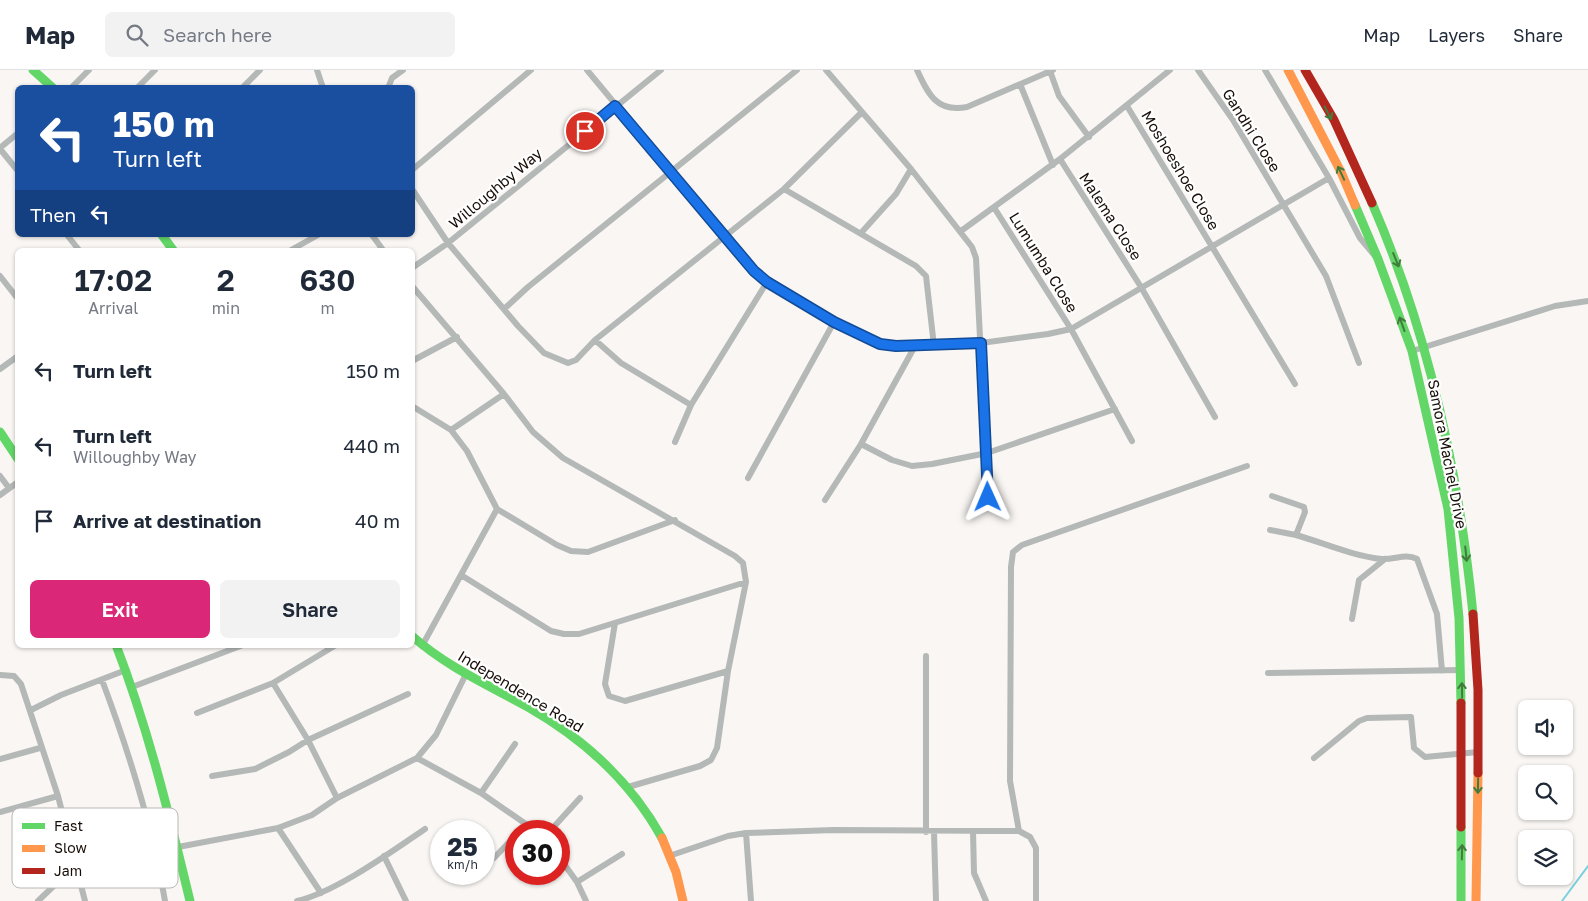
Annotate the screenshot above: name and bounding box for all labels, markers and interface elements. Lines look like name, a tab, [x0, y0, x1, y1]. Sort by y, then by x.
search box	[105, 12, 455, 57]
text: Map	[25, 20, 75, 49]
icon: search	[123, 21, 151, 49]
text: Search here	[163, 23, 272, 46]
text: Map	[1363, 24, 1400, 46]
text: Layers	[1428, 24, 1485, 46]
text: Share	[1513, 24, 1563, 46]
street label: Gandhi Close	[1219, 85, 1285, 175]
text: 150 m	[113, 103, 215, 145]
icon: left	[30, 105, 95, 170]
one-way arrow	[1323, 105, 1333, 120]
street label: Moshoeshoe Close	[1138, 107, 1224, 233]
pin	[564, 110, 606, 152]
icon: arrive	[571, 117, 599, 145]
street label: Willoughby Way	[445, 143, 546, 232]
text: Turn left	[113, 145, 202, 172]
one-way arrow	[1336, 166, 1346, 181]
street label: Malema Close	[1076, 169, 1146, 263]
icon: left	[86, 200, 114, 228]
text: Then	[30, 203, 76, 226]
street label: Lumumba Close	[1006, 209, 1082, 316]
one-way arrow	[1392, 252, 1402, 267]
text: 17:02	[74, 262, 152, 298]
text: 2	[217, 262, 235, 298]
text: 630	[299, 262, 355, 298]
text: Arrival	[88, 298, 138, 318]
text: min	[212, 298, 240, 318]
text: m	[320, 298, 335, 318]
one-way arrow	[1397, 316, 1406, 332]
icon: left	[30, 357, 58, 385]
text: Turn left	[73, 359, 152, 382]
text: 150 m	[346, 359, 400, 382]
street label: Samora Machel Drive	[1425, 378, 1471, 530]
text: Turn left	[73, 424, 152, 447]
icon: left	[30, 432, 58, 460]
text: 440 m	[343, 434, 400, 457]
text: Willoughby Way	[73, 447, 197, 467]
position arrow	[961, 470, 1013, 522]
icon: arrive	[30, 507, 58, 535]
text: Arrive at destination	[73, 509, 261, 532]
text: 40 m	[355, 509, 400, 532]
one-way arrow	[1461, 545, 1471, 561]
button: Exit	[30, 580, 210, 638]
button: Share	[220, 580, 400, 638]
street label: Independence Road	[455, 646, 587, 736]
one-way arrow	[1457, 682, 1466, 698]
map controls	[1518, 700, 1573, 885]
button: sound	[1518, 700, 1573, 755]
button: search	[1518, 765, 1573, 820]
one-way arrow	[1473, 778, 1483, 794]
legend	[12, 808, 178, 888]
text: Fast	[54, 817, 83, 834]
speed limit sign: 30	[505, 820, 570, 885]
button: layers	[1518, 830, 1573, 885]
text: 25	[447, 831, 478, 862]
text: Slow	[54, 839, 87, 856]
one-way arrow	[1457, 845, 1467, 861]
text: km/h	[447, 857, 478, 872]
text: Jam	[54, 862, 82, 879]

